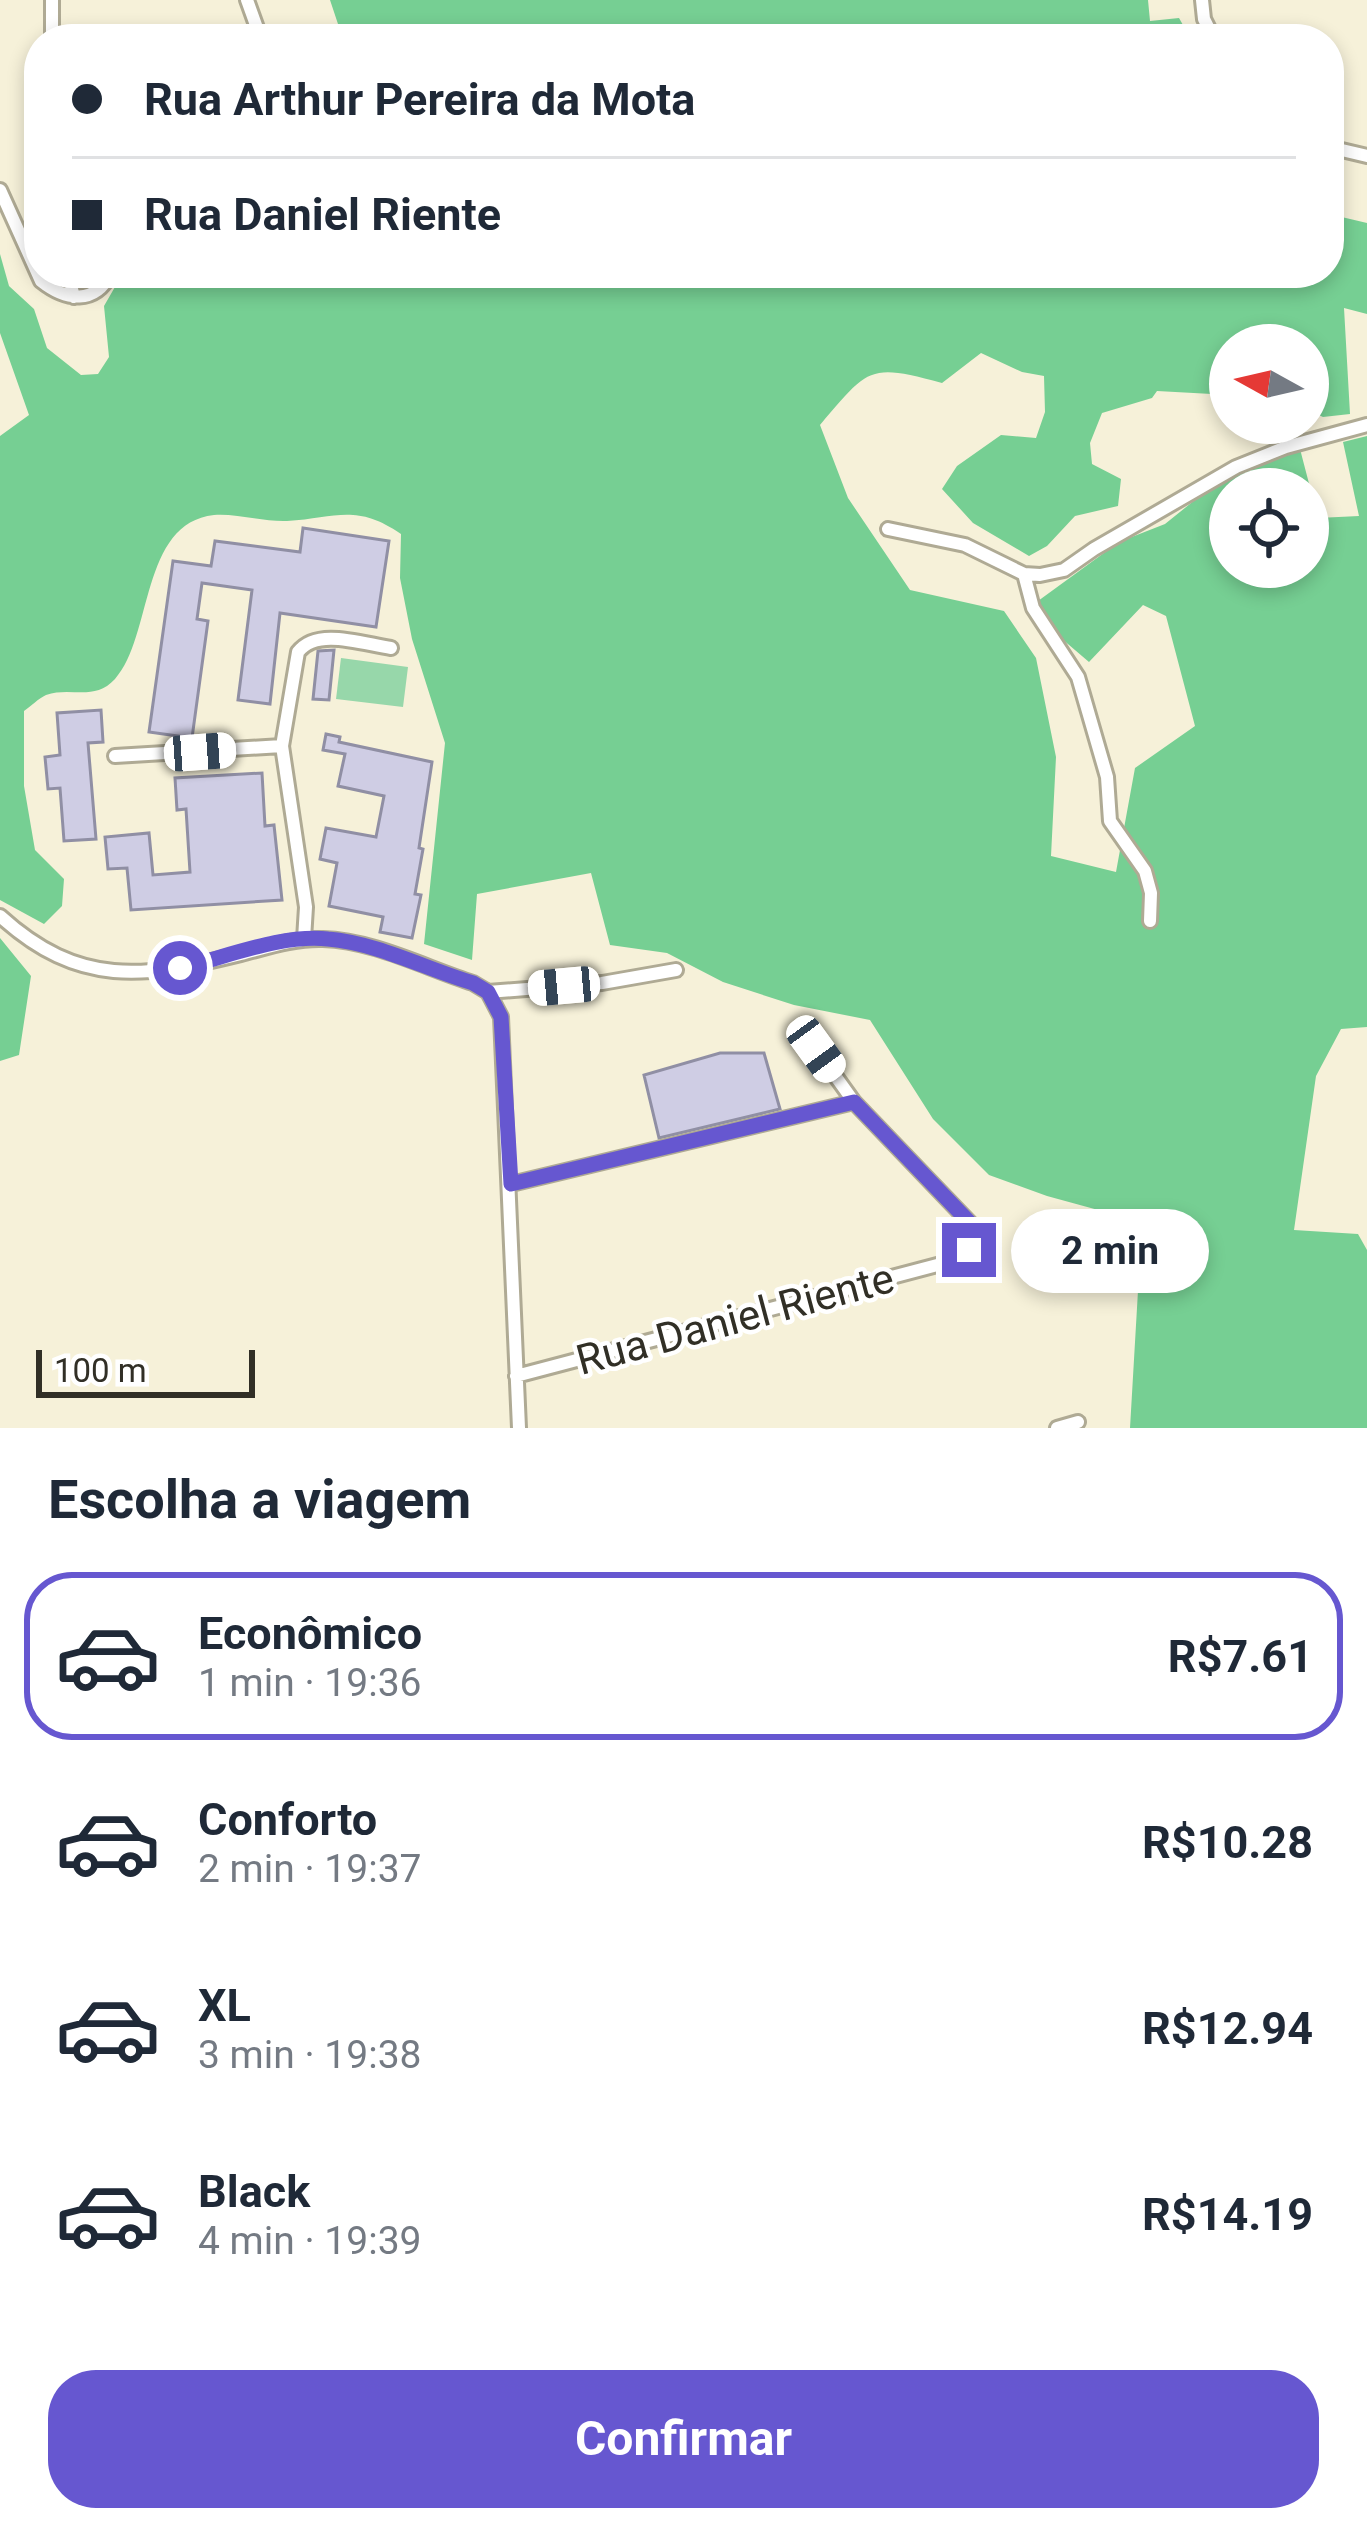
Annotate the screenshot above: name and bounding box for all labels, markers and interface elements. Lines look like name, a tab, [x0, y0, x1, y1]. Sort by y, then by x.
text: Rua Arthur Pereira da Mota	[144, 73, 695, 126]
text: Rua Daniel Riente	[144, 188, 501, 241]
north arrow	[1209, 324, 1329, 444]
map controls	[1209, 324, 1329, 588]
button: locate	[1209, 468, 1329, 588]
car	[163, 732, 237, 772]
route start	[153, 941, 207, 995]
car	[527, 965, 601, 1007]
car	[780, 1009, 852, 1089]
callout: 2 min	[1011, 1208, 1209, 1292]
route end	[942, 1223, 996, 1277]
text: 2 min	[1061, 1228, 1159, 1274]
street label: Rua Daniel Riente	[571, 1253, 899, 1385]
scale bar	[36, 1344, 255, 1397]
text: 100 m	[54, 1351, 147, 1390]
text: Escolha a viagem	[48, 1468, 471, 1531]
icon: car	[54, 1602, 162, 1710]
text: Econômico	[198, 1607, 422, 1660]
text: R$7.61	[1168, 1630, 1313, 1683]
text: 1 min · 19:36	[198, 1660, 421, 1706]
icon: car	[54, 1788, 162, 1896]
text: Conforto	[198, 1793, 377, 1846]
text: R$10.28	[1142, 1816, 1313, 1869]
text: 2 min · 19:37	[198, 1846, 421, 1892]
icon: car	[54, 1974, 162, 2082]
text: XL	[198, 1979, 251, 2032]
text: R$12.94	[1142, 2002, 1313, 2055]
text: 3 min · 19:38	[198, 2032, 421, 2078]
icon: car	[54, 2160, 162, 2268]
text: Black	[198, 2165, 310, 2218]
text: R$14.19	[1142, 2188, 1313, 2241]
text: 4 min · 19:39	[198, 2218, 421, 2264]
button: Confirmar	[48, 2370, 1319, 2508]

